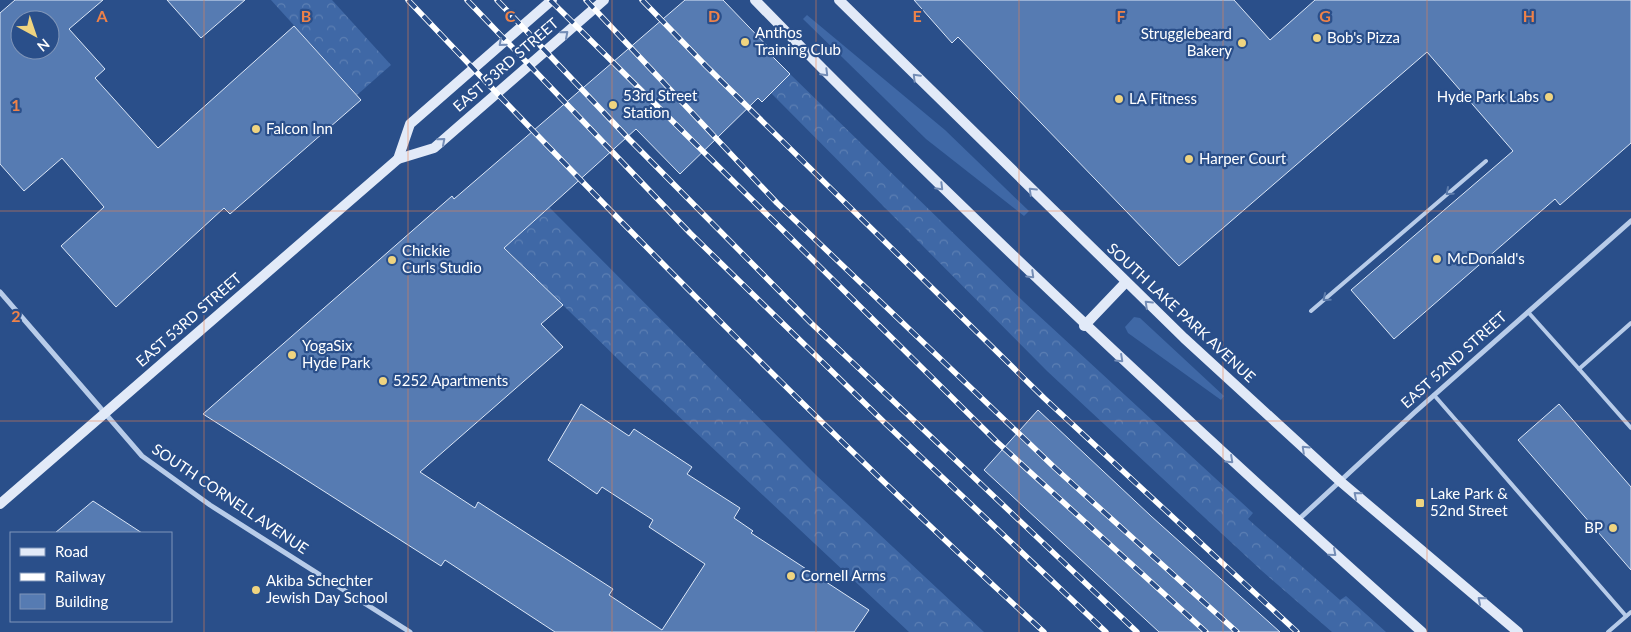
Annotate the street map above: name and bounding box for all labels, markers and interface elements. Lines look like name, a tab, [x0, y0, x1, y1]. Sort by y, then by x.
text: A	[95, 6, 108, 25]
text: B	[301, 6, 311, 25]
text: C	[505, 6, 516, 25]
text: D	[708, 6, 720, 25]
text: E	[912, 6, 922, 25]
text: F	[1116, 6, 1126, 25]
text: G	[1319, 6, 1331, 25]
text: H	[1523, 6, 1535, 25]
north arrow	[10, 10, 60, 60]
street label: EAST 53RD STREET	[449, 13, 562, 115]
place label: Anthos Training Club	[755, 23, 841, 58]
place label: Strugglebeard Bakery	[1141, 24, 1232, 59]
place label: Bob's Pizza	[1327, 28, 1400, 46]
one-way arrow	[559, 31, 568, 40]
marker: Bob's Pizza	[1311, 32, 1323, 44]
text: N	[34, 35, 53, 55]
marker: Anthos Training Club	[739, 36, 751, 48]
marker: Strugglebeard Bakery	[1236, 37, 1248, 49]
one-way arrow	[499, 38, 508, 47]
one-way arrow	[819, 67, 828, 76]
one-way arrow	[913, 74, 922, 83]
place label: 53rd Street Station	[623, 86, 698, 121]
place label: Hyde Park Labs	[1437, 87, 1539, 105]
place label: LA Fitness	[1129, 89, 1197, 107]
marker: Hyde Park Labs	[1543, 91, 1555, 103]
marker: LA Fitness	[1113, 93, 1125, 105]
text: 1	[11, 95, 21, 114]
marker: 53rd Street Station	[607, 99, 619, 111]
place label: Falcon Inn	[266, 119, 333, 137]
marker: Falcon Inn	[250, 123, 262, 135]
one-way arrow	[437, 138, 446, 147]
place label: Harper Court	[1199, 149, 1287, 167]
marker: Harper Court	[1183, 153, 1195, 165]
one-way arrow	[935, 181, 944, 190]
one-way arrow	[1446, 187, 1455, 196]
one-way arrow	[1029, 188, 1038, 197]
street label: SOUTH LAKE PARK AVENUE	[1104, 239, 1260, 386]
place label: Chickie Curls Studio	[402, 241, 482, 276]
place label: McDonald's	[1447, 249, 1525, 267]
marker: McDonald's	[1431, 253, 1443, 265]
marker: Chickie Curls Studio	[386, 254, 398, 266]
street label: EAST 53RD STREET	[132, 268, 245, 370]
one-way arrow	[1026, 269, 1035, 278]
one-way arrow	[1322, 293, 1331, 302]
one-way arrow	[1145, 301, 1154, 310]
text: 2	[11, 306, 21, 325]
street label: EAST 52ND STREET	[1397, 307, 1510, 411]
place label: YogaSix Hyde Park	[302, 336, 371, 371]
marker: YogaSix Hyde Park	[286, 349, 298, 361]
one-way arrow	[1115, 353, 1124, 362]
place label: 5252 Apartments	[393, 371, 508, 389]
marker: 5252 Apartments	[377, 375, 389, 387]
street label: SOUTH CORNELL AVENUE	[149, 439, 312, 557]
one-way arrow	[1301, 446, 1310, 455]
one-way arrow	[1224, 454, 1233, 463]
place label: Lake Park & 52nd Street	[1430, 484, 1508, 519]
one-way arrow	[1353, 492, 1362, 501]
marker: Lake Park & 52nd Street	[1414, 497, 1426, 509]
place label: BP	[1584, 518, 1603, 536]
marker: BP	[1607, 522, 1619, 534]
legend	[10, 532, 172, 622]
text: Road	[55, 542, 88, 560]
one-way arrow	[1328, 547, 1337, 556]
place label: Cornell Arms	[801, 566, 886, 584]
text: Railway	[55, 567, 106, 585]
marker: Cornell Arms	[785, 570, 797, 582]
place label: Akiba Schechter Jewish Day School	[266, 571, 388, 606]
marker: Akiba Schechter Jewish Day School	[250, 584, 262, 596]
text: Building	[55, 592, 108, 610]
one-way arrow	[1477, 597, 1486, 606]

